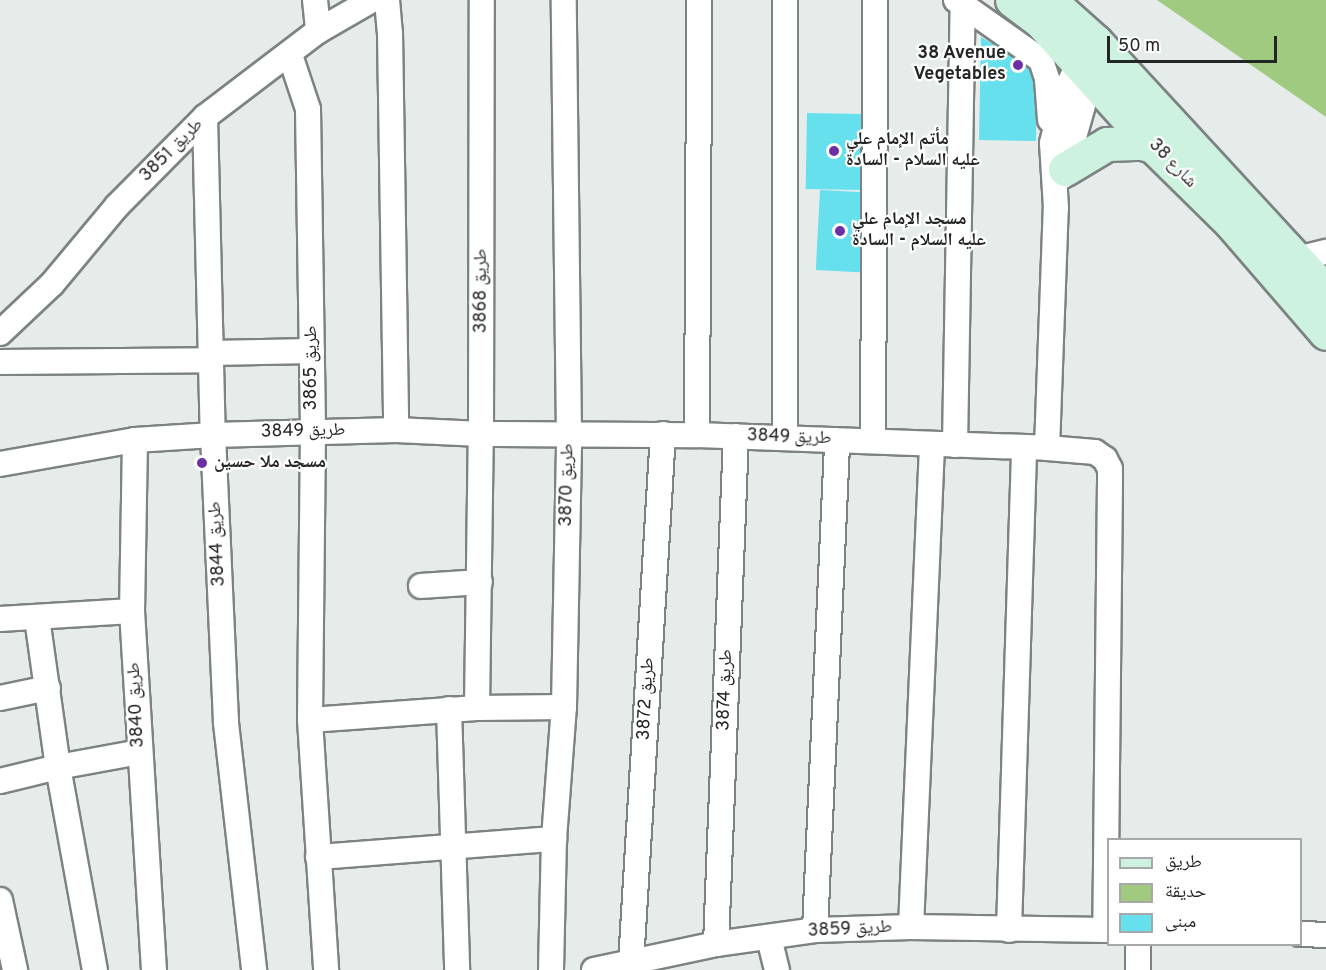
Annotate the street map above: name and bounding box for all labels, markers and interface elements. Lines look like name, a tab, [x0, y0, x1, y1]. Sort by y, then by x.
scale bar	[1110, 24, 1280, 62]
text: 50 m	[1118, 35, 1160, 58]
place label: 38 Avenue Vegetables	[914, 44, 1006, 86]
marker: 38 Avenue Vegetables	[1011, 58, 1025, 72]
street label: طريق 3851	[136, 115, 208, 187]
place label: مأتم الإمام علي عليه السلام - السادة	[846, 130, 980, 172]
street label: شارع 38	[1143, 135, 1201, 193]
marker: مأتم الإمام علي عليه السلام - السادة	[827, 144, 841, 158]
place label: مسجد الإمام علي عليه السلام - السادة	[852, 210, 986, 252]
marker: مسجد الإمام علي عليه السلام - السادة	[833, 224, 847, 238]
street label: طريق 3868	[471, 249, 493, 333]
street label: طريق 3865	[301, 326, 323, 410]
street label: طريق 3849	[261, 420, 345, 444]
street label: طريق 3849	[746, 426, 832, 450]
street label: طريق 3870	[556, 443, 580, 527]
place label: مسجد ملا حسين	[214, 452, 326, 474]
marker: مسجد ملا حسين	[195, 456, 209, 470]
street label: طريق 3844	[205, 501, 231, 587]
street label: طريق 3874	[714, 649, 738, 731]
street label: طريق 3872	[634, 657, 660, 741]
street label: طريق 3840	[124, 662, 150, 748]
legend	[1107, 838, 1302, 946]
text: طريق	[1165, 851, 1202, 874]
text: حديقة	[1165, 881, 1206, 904]
text: مبنى	[1165, 911, 1196, 934]
street label: طريق 3859	[807, 917, 893, 943]

